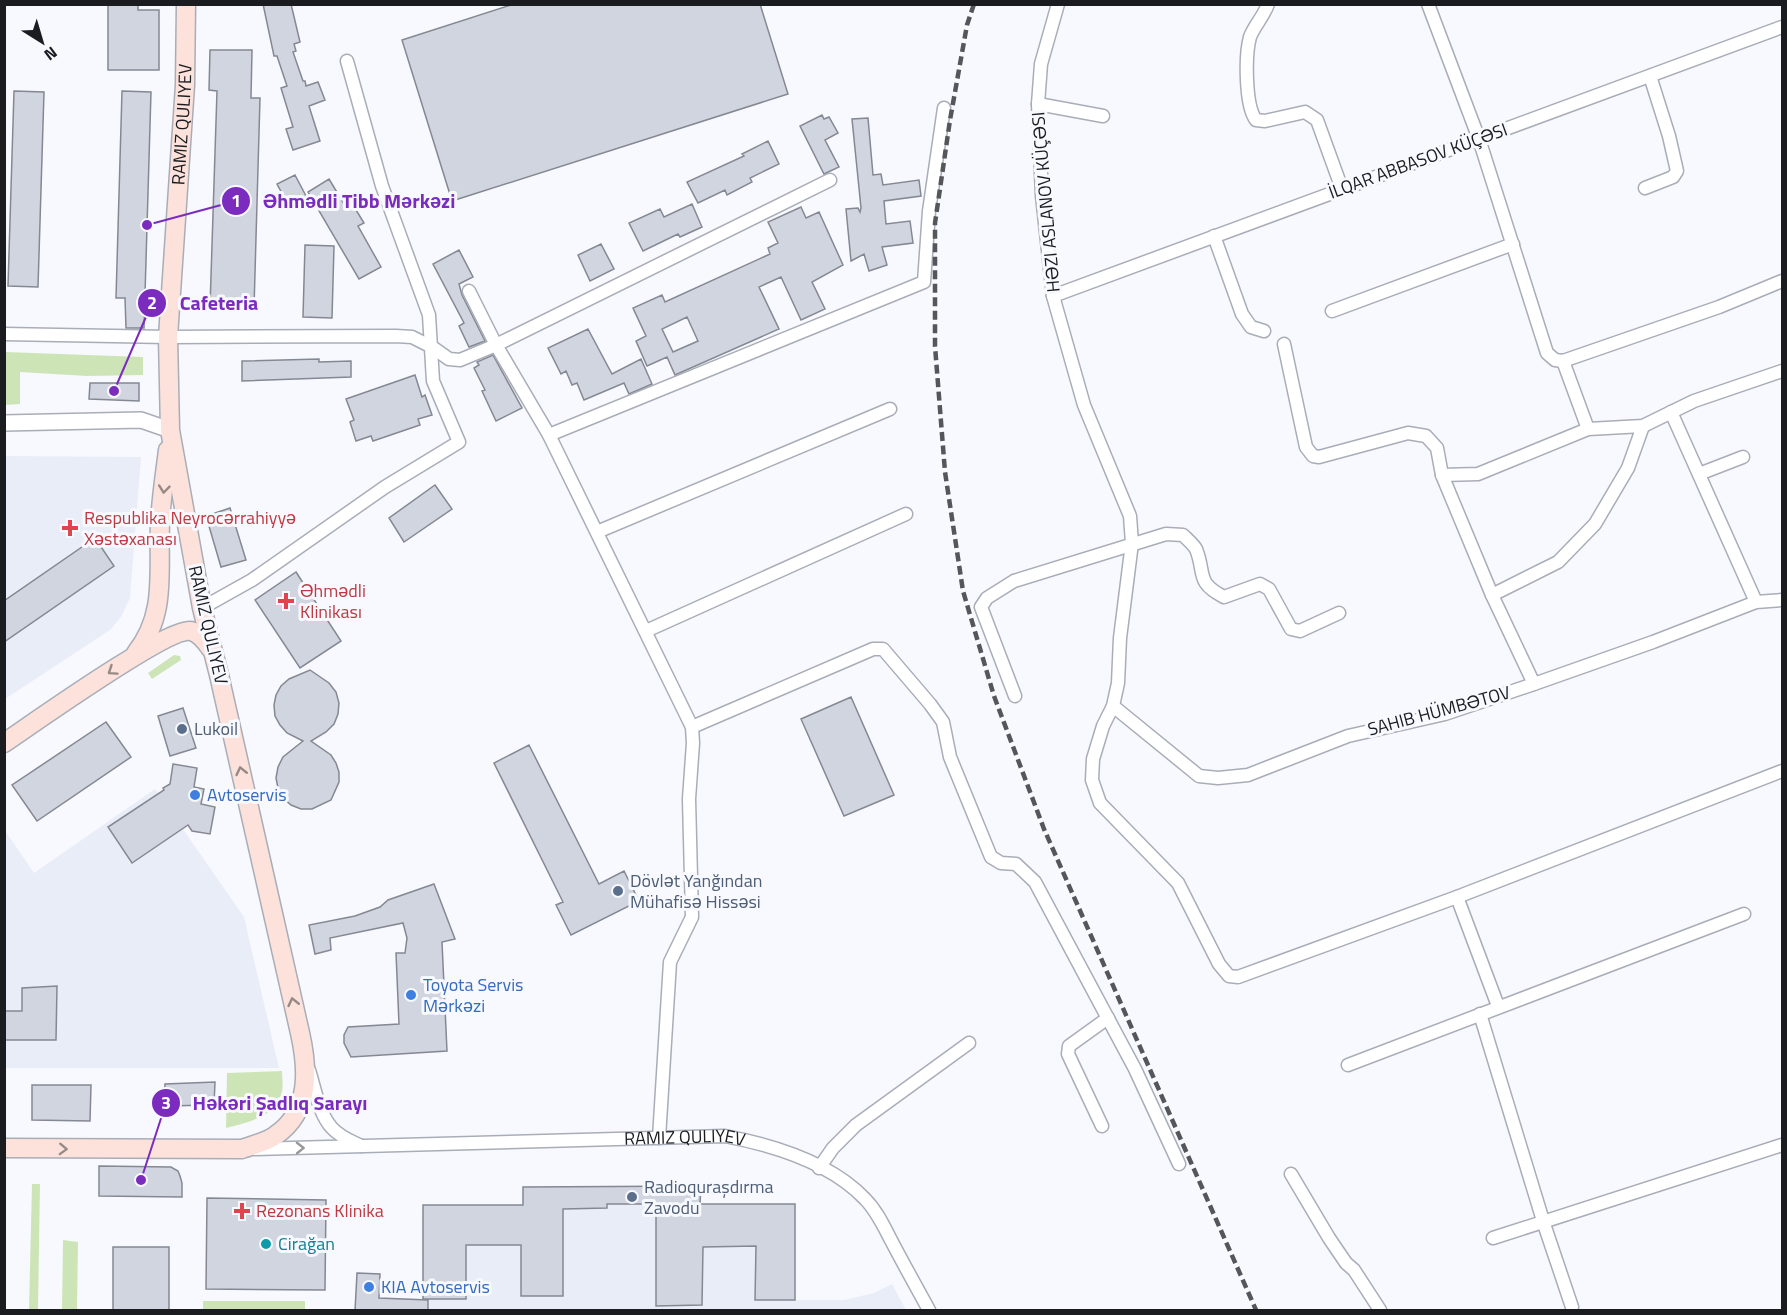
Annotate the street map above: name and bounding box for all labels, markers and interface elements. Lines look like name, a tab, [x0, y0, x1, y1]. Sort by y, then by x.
north arrow	[12, 12, 72, 72]
text: N	[39, 41, 63, 67]
street label: RAMIZ QULIYEV	[164, 63, 198, 186]
street label: HƏZI ASLANOV KÜÇƏSI	[1024, 111, 1067, 293]
street label: İLQAR ABBASOV KÜÇƏSI	[1325, 116, 1511, 205]
callout: Əhmədli Tibb Mərkəzi	[221, 182, 467, 220]
text: Əhmədli Tibb Mərkəzi	[263, 185, 455, 216]
text: 1	[231, 187, 241, 214]
callout: Cafeteria	[137, 284, 270, 322]
text: Cafeteria	[180, 287, 258, 318]
text: 2	[147, 289, 157, 316]
one-way arrow	[158, 484, 170, 493]
place label: Respublika Neyrocərrahiyyə Xəstəxanası	[84, 504, 296, 552]
marker: Respublika Neyrocərrahiyyə Xəstəxanası	[61, 519, 79, 537]
street label: RAMIZ QULIYEV	[182, 563, 235, 688]
place label: Əhmədli Klinikası	[300, 577, 366, 625]
marker: Əhmədli Klinikası	[277, 592, 295, 610]
one-way arrow	[108, 663, 119, 674]
street label: SAHIB HÜMBƏTOV	[1365, 678, 1514, 743]
place label: Lukoil	[194, 715, 238, 742]
marker: Lukoil	[175, 722, 189, 736]
one-way arrow	[235, 766, 248, 776]
place label: Avtoservis	[207, 781, 287, 808]
marker: Avtoservis	[188, 788, 202, 802]
place label: Dövlət Yanğından Mühafisə Hissəsi	[630, 867, 762, 915]
marker: Dövlət Yanğından Mühafisə Hissəsi	[611, 884, 625, 898]
place label: Toyota Servis Mərkəzi	[423, 971, 523, 1019]
marker: Toyota Servis Mərkəzi	[404, 988, 418, 1002]
one-way arrow	[288, 997, 301, 1007]
callout: Həkəri Şadlıq Sarayı	[151, 1084, 379, 1122]
text: Həkəri Şadlıq Sarayı	[193, 1087, 367, 1118]
text: 3	[161, 1089, 171, 1116]
street label: RAMIZ QULIYEV	[624, 1122, 749, 1153]
one-way arrow	[296, 1141, 305, 1154]
one-way arrow	[58, 1142, 67, 1155]
place label: Radioquraşdırma Zavodu	[644, 1173, 773, 1221]
marker: Radioquraşdırma Zavodu	[625, 1190, 639, 1204]
place label: Rezonans Klinika	[256, 1197, 384, 1224]
marker: Rezonans Klinika	[233, 1202, 251, 1220]
place label: Cirağan	[278, 1230, 335, 1257]
marker: Cirağan	[259, 1237, 273, 1251]
place label: KIA Avtoservis	[381, 1273, 490, 1300]
marker: KIA Avtoservis	[362, 1280, 376, 1294]

